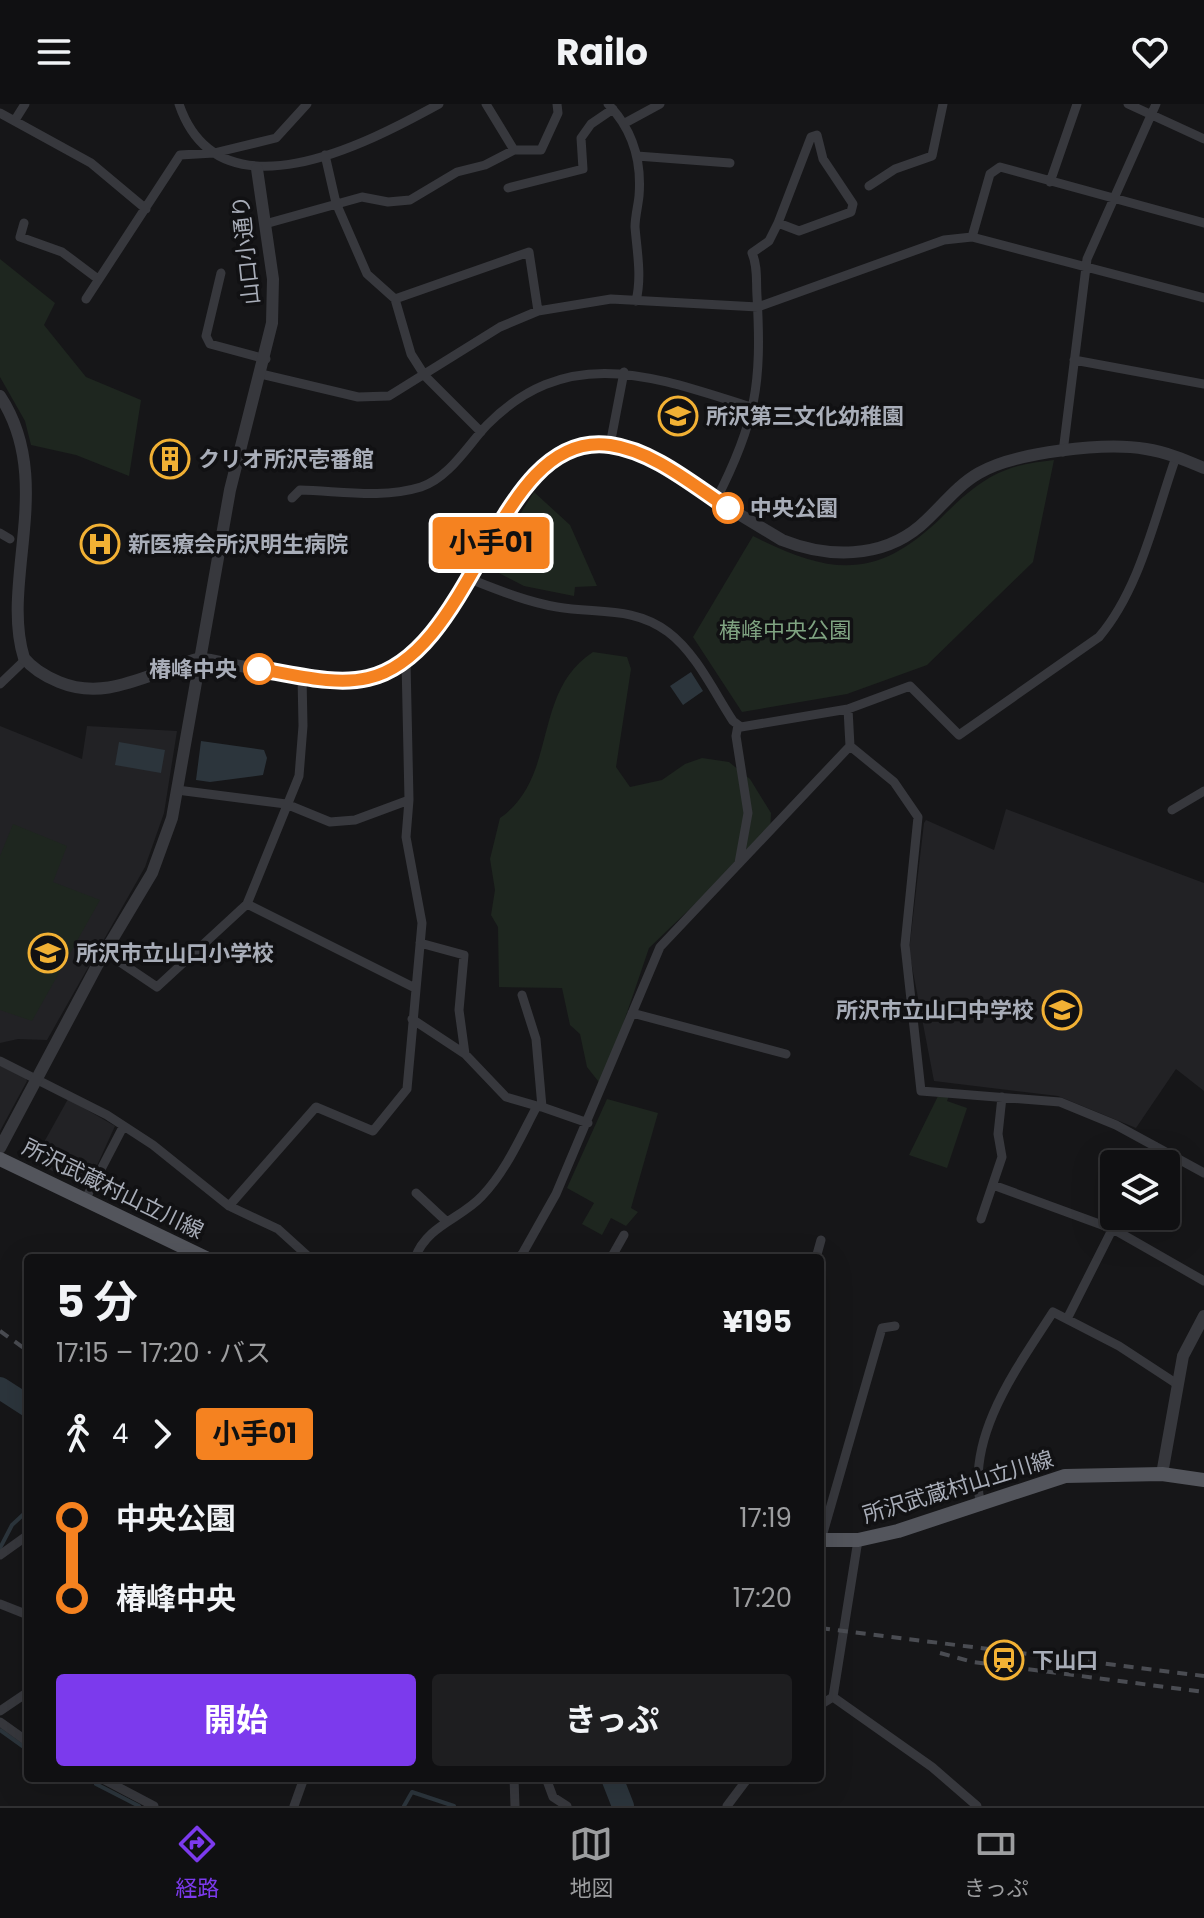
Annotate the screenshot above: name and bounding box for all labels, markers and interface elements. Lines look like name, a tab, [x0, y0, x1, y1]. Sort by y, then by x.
text: Railo	[556, 27, 648, 78]
icon: menu	[32, 30, 76, 74]
icon: heart	[1128, 30, 1172, 74]
street label: 山口小通り	[225, 194, 267, 306]
school or university icon: 所沢第三文化幼稚園	[657, 395, 699, 437]
place label: 所沢第三文化幼稚園	[706, 401, 904, 432]
building icon: クリオ所沢壱番館	[149, 438, 191, 480]
place label: クリオ所沢壱番館	[198, 444, 374, 475]
marker: 中央公園	[713, 493, 743, 523]
place label: 中央公園	[750, 493, 838, 524]
line badge: 小手01	[435, 517, 547, 569]
hospital icon: 新医療会所沢明生病院	[79, 523, 121, 565]
text: 小手01	[449, 523, 533, 562]
place label: 新医療会所沢明生病院	[128, 529, 348, 560]
park label: 椿峰中央公園	[719, 615, 851, 646]
place label: 椿峰中央	[149, 654, 237, 685]
marker: 椿峰中央	[244, 654, 274, 684]
school or university icon: 所沢市立山口小学校	[27, 932, 69, 974]
place label: 所沢市立山口小学校	[76, 938, 274, 969]
school or university icon: 所沢市立山口中学校	[1041, 989, 1083, 1031]
place label: 所沢市立山口中学校	[836, 995, 1034, 1026]
street label: 所沢武蔵村山立川線	[17, 1132, 209, 1246]
map controls	[1100, 1150, 1180, 1230]
button: layers	[1100, 1150, 1180, 1230]
text: 5 分	[56, 1271, 138, 1332]
text: ¥195	[723, 1300, 792, 1343]
text: 17:15 – 17:20 · バス	[56, 1335, 271, 1371]
icon: walk	[56, 1412, 100, 1456]
icon: forward	[140, 1412, 184, 1456]
text: 小手01	[212, 1414, 297, 1453]
text: 4	[112, 1416, 128, 1452]
street label: 所沢武蔵村山立川線	[859, 1443, 1057, 1531]
text: 中央公園	[116, 1497, 236, 1540]
text: 17:19	[739, 1500, 792, 1536]
text: 椿峰中央	[116, 1577, 236, 1620]
text: 17:20	[733, 1580, 792, 1616]
station icon: 下山口	[983, 1639, 1025, 1681]
place label: 下山口	[1032, 1645, 1098, 1676]
button: 開始	[56, 1674, 416, 1766]
button: きっぷ	[432, 1674, 792, 1766]
tab: 経路	[175, 1822, 219, 1905]
tab: 地図	[569, 1822, 613, 1905]
tab: きっぷ	[964, 1822, 1029, 1905]

